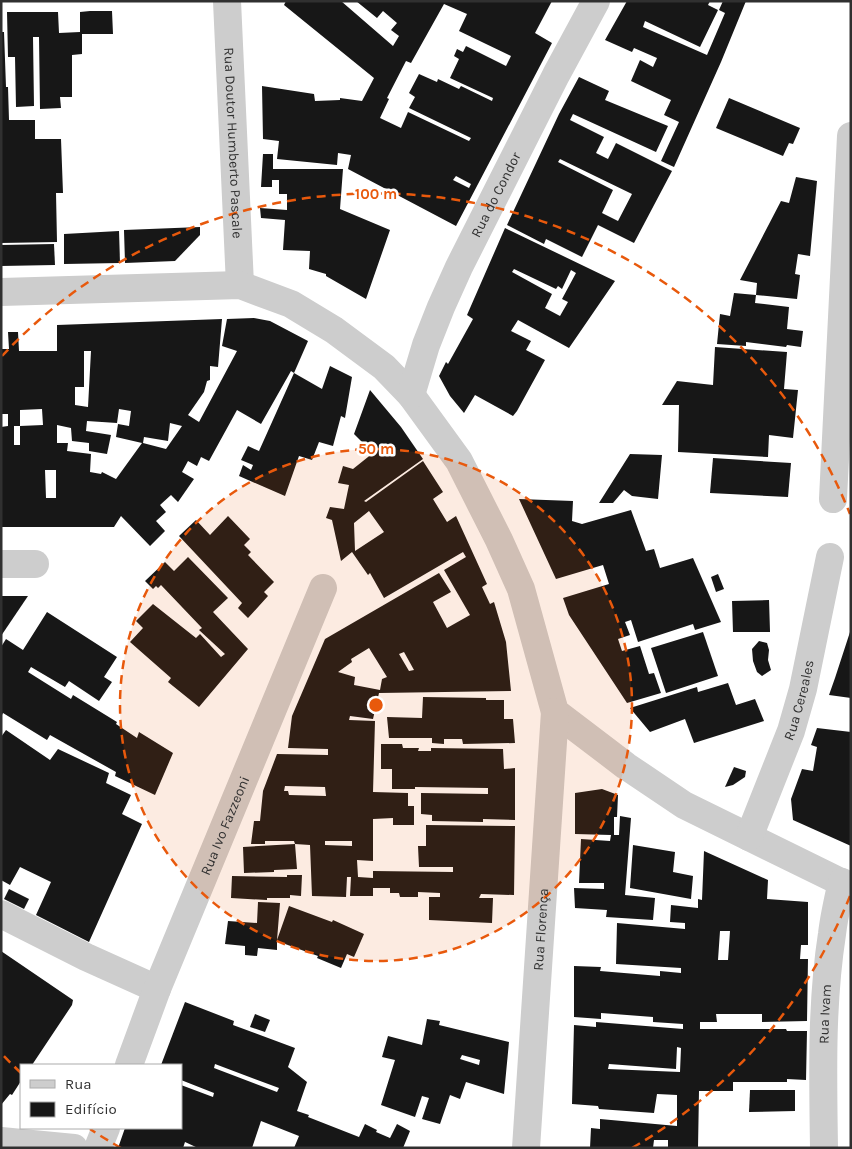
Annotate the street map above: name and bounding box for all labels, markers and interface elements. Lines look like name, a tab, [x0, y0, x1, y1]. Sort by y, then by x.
street label: Rua Doutor Humberto Pascale	[220, 47, 246, 239]
street label: Rua do Condor	[467, 149, 525, 240]
text: 100 m	[355, 185, 397, 203]
text: 50 m	[358, 440, 394, 458]
street label: Rua Cereales	[780, 659, 818, 743]
centre of rings	[367, 696, 385, 714]
street label: Rua Ivo Fazzeoni	[197, 774, 253, 878]
street label: Rua Florença	[530, 888, 552, 971]
street label: Rua Ivam	[815, 984, 835, 1044]
legend	[20, 1064, 182, 1129]
text: Rua	[65, 1075, 92, 1093]
text: Edifício	[65, 1100, 117, 1118]

